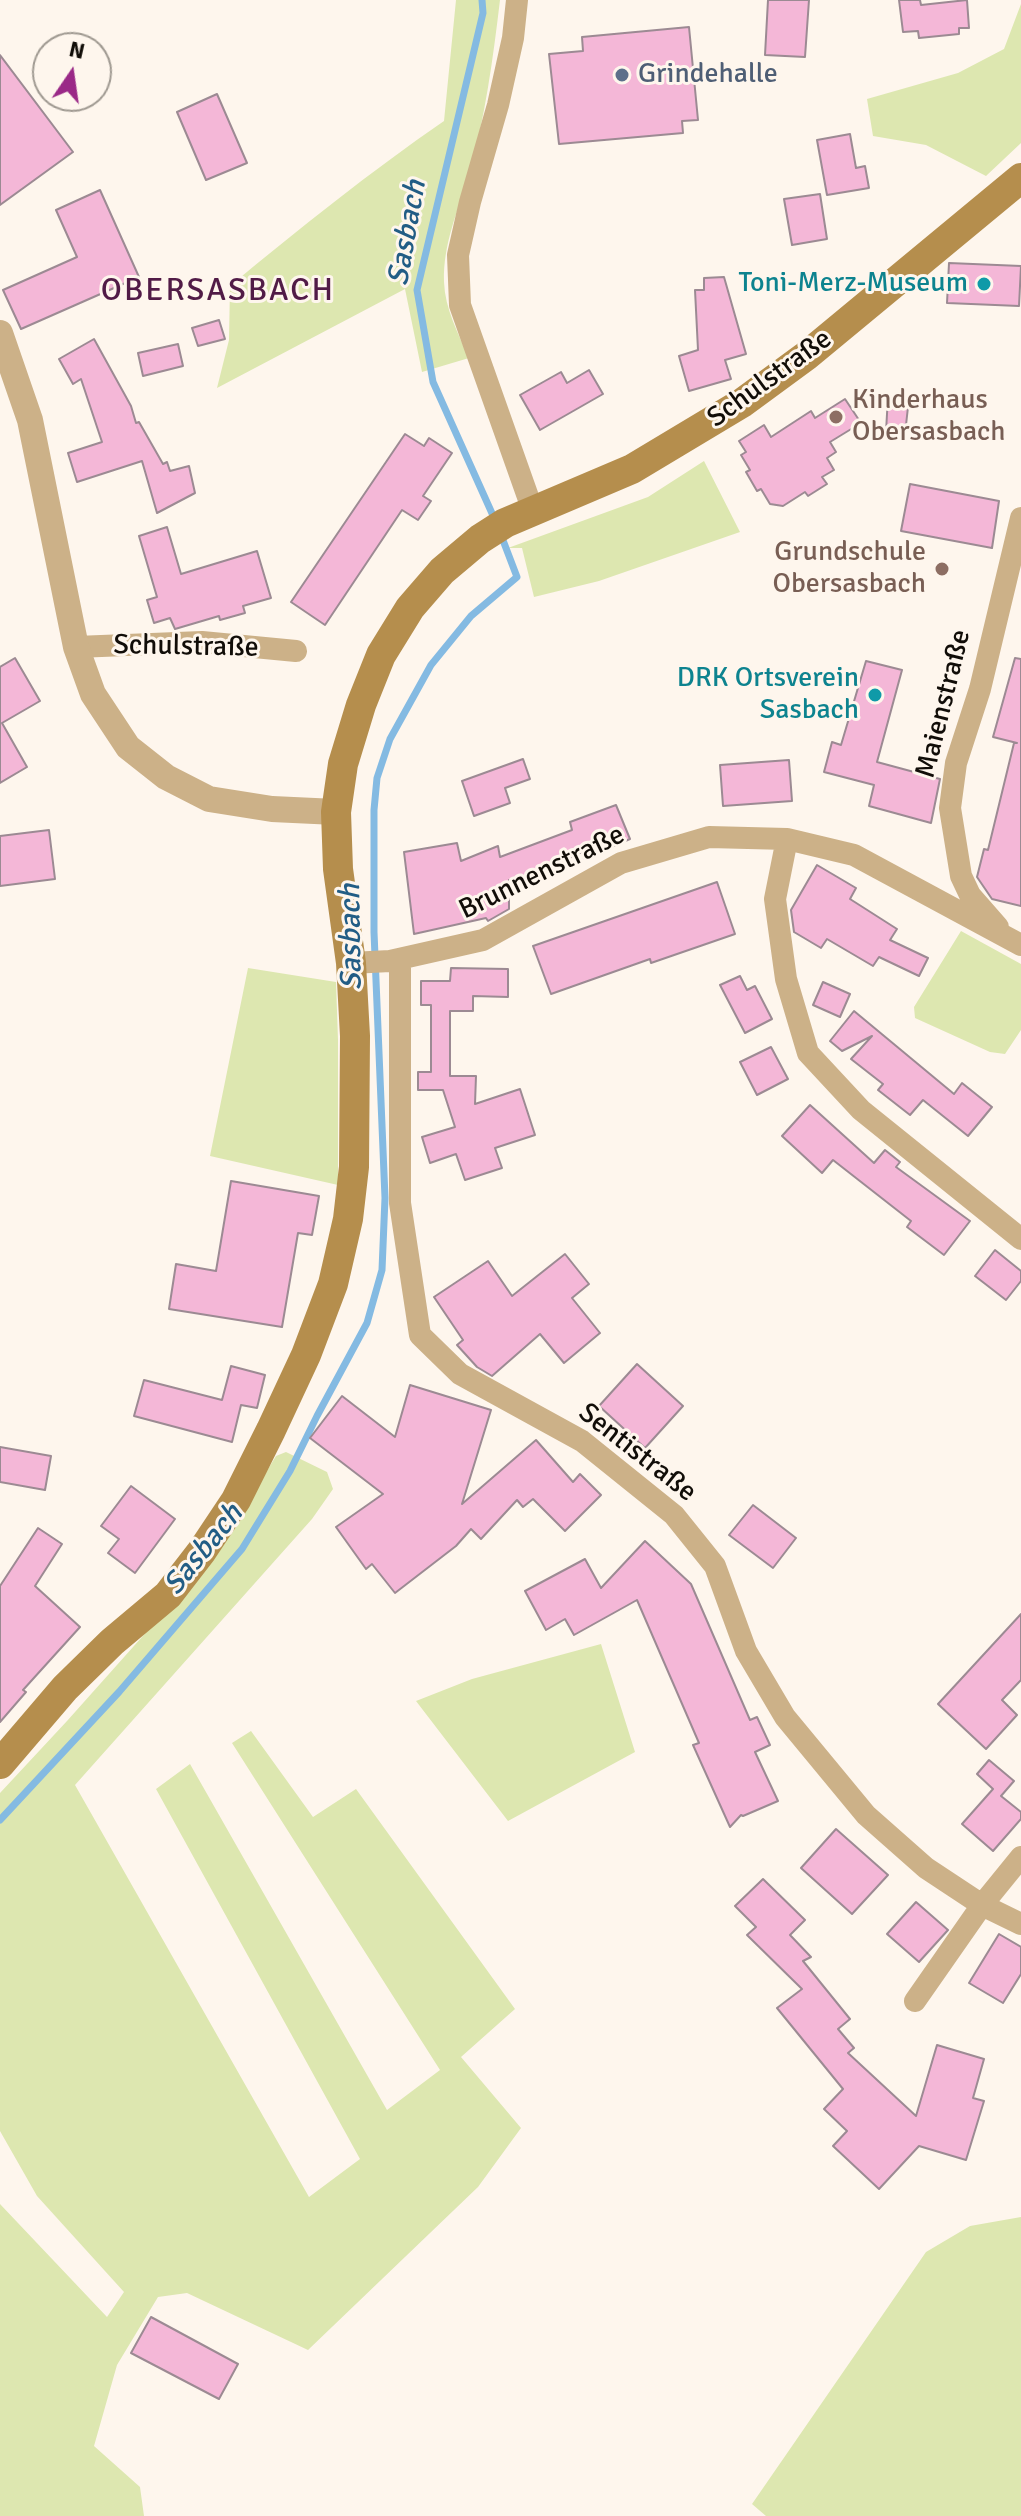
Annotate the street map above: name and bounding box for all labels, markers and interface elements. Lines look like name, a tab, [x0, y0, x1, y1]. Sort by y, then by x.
north arrow	[32, 32, 112, 112]
text: N	[67, 35, 88, 65]
place label: Grindehalle	[638, 58, 778, 92]
marker: Grindehalle	[613, 66, 631, 84]
water label: Sasbach	[381, 177, 435, 289]
place label: Toni-Merz-Museum	[738, 267, 968, 301]
district label: OBERSASBACH	[101, 273, 335, 311]
marker: Toni-Merz-Museum	[975, 275, 993, 293]
street label: Schulstraße	[701, 323, 839, 435]
place label: Kinderhaus Obersasbach	[852, 384, 1006, 450]
marker: Kinderhaus Obersasbach	[827, 408, 845, 426]
place label: Grundschule Obersasbach	[772, 536, 926, 602]
marker: Grundschule Obersasbach	[933, 560, 951, 578]
street label: Maienstraße	[909, 626, 979, 782]
street label: Schulstraße	[113, 629, 259, 665]
place label: DRK Ortsverein Sasbach	[677, 662, 859, 728]
marker: DRK Ortsverein Sasbach	[866, 686, 884, 704]
street label: Brunnenstraße	[454, 818, 630, 928]
water label: Sasbach	[333, 883, 371, 991]
street label: Sentistraße	[571, 1397, 703, 1509]
water label: Sasbach	[157, 1497, 251, 1603]

